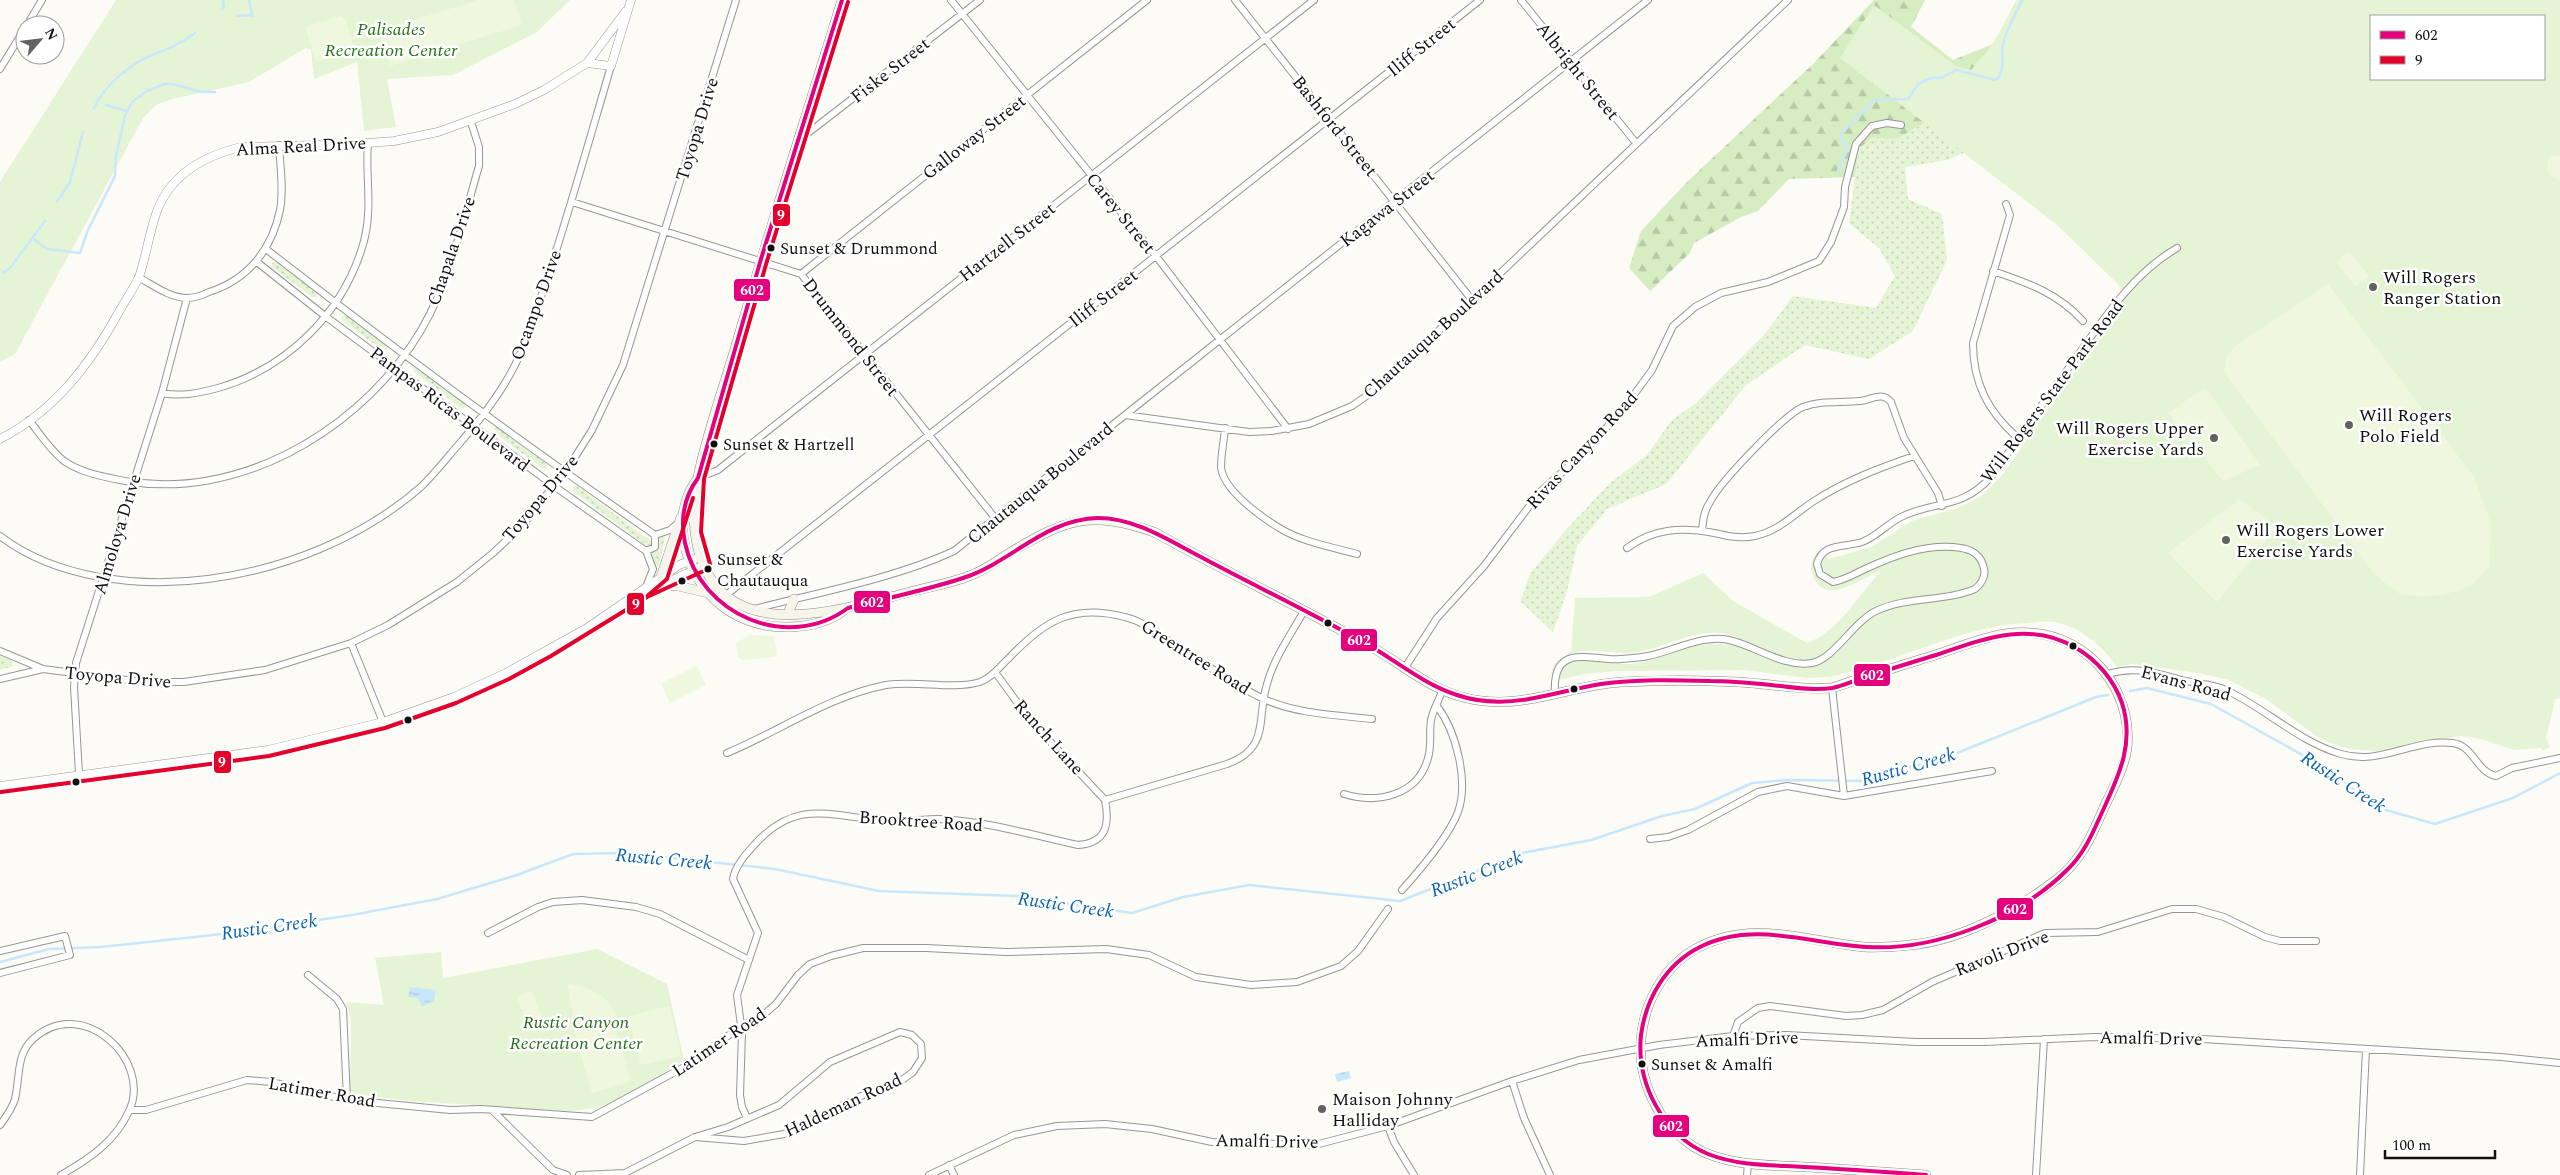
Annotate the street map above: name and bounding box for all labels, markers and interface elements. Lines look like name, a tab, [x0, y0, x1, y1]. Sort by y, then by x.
street label: Iliff Street	[1381, 11, 1462, 84]
north arrow	[15, 15, 65, 65]
legend	[2370, 15, 2545, 80]
park label: Palisades Recreation Center	[325, 16, 458, 64]
street label: Albright Street	[1529, 16, 1626, 126]
text: N	[39, 24, 63, 44]
text: 602	[2415, 24, 2438, 47]
street label: Fiske Street	[845, 31, 936, 110]
text: 9	[2415, 49, 2423, 72]
street label: Bashford Street	[1285, 70, 1384, 183]
street label: Toyopa Drive	[669, 74, 726, 184]
street label: Galloway Street	[917, 88, 1032, 187]
street label: Alma Real Drive	[235, 130, 367, 163]
street label: Kagawa Street	[1334, 163, 1440, 254]
street label: Carey Street	[1079, 167, 1162, 260]
street label: Chapala Drive	[420, 193, 483, 309]
street label: Hartzell Street	[953, 196, 1061, 289]
line badge: 9	[772, 203, 791, 227]
text: 9	[777, 205, 785, 226]
place label: Sunset & Drummond	[780, 236, 938, 262]
marker: Sunset & Drummond	[766, 243, 776, 253]
street label: Ocampo Drive	[504, 246, 569, 364]
street label: Iliff Street	[1063, 263, 1144, 334]
street label: Chautauqua Boulevard	[1357, 264, 1510, 405]
place label: Will Rogers Ranger Station	[2383, 264, 2501, 312]
street label: Drummond Street	[796, 272, 906, 402]
line badge: 602	[733, 278, 771, 302]
text: 602	[740, 280, 764, 301]
marker: Will Rogers Ranger Station	[2367, 281, 2379, 293]
street label: Will Rogers State Park Road	[1974, 294, 2131, 489]
street label: Pampas Ricas Boulevard	[364, 340, 535, 479]
street label: Rivas Canyon Road	[1520, 385, 1645, 516]
place label: Will Rogers Polo Field	[2359, 402, 2452, 450]
place label: Will Rogers Upper Exercise Yards	[2056, 415, 2204, 463]
street label: Chautauqua Boulevard	[961, 416, 1119, 551]
marker: Will Rogers Polo Field	[2343, 419, 2355, 431]
place label: Sunset & Hartzell	[723, 432, 854, 458]
marker: Will Rogers Upper Exercise Yards	[2208, 432, 2220, 444]
marker: Sunset & Hartzell	[709, 439, 719, 449]
street label: Toyopa Drive	[496, 449, 585, 548]
street label: Almoloya Drive	[86, 470, 149, 598]
place label: Will Rogers Lower Exercise Yards	[2236, 517, 2384, 565]
marker: Will Rogers Lower Exercise Yards	[2220, 534, 2232, 546]
place label: Sunset & Chautauqua	[717, 547, 809, 594]
marker: Sunset & Chautauqua	[703, 564, 713, 574]
unlabelled marker	[677, 576, 687, 586]
line badge: 602	[853, 590, 891, 614]
line badge: 9	[626, 592, 645, 616]
text: 602	[860, 592, 884, 613]
text: 9	[632, 594, 640, 615]
street label: Greentree Road	[1136, 613, 1256, 702]
unlabelled marker	[1323, 618, 1333, 628]
line badge: 602	[1340, 628, 1378, 652]
text: 602	[1347, 630, 1371, 651]
unlabelled marker	[2068, 641, 2078, 651]
street label: Evans Road	[2138, 658, 2234, 708]
street label: Toyopa Drive	[63, 659, 172, 696]
line badge: 602	[1853, 663, 1891, 687]
text: 602	[1860, 665, 1884, 686]
unlabelled marker	[1569, 684, 1579, 694]
street label: Ranch Lane	[1007, 693, 1090, 781]
unlabelled marker	[403, 715, 413, 725]
water label: Rustic Creek	[1858, 740, 1959, 795]
water label: Rustic Creek	[2295, 744, 2392, 821]
line badge: 9	[213, 750, 232, 774]
text: 9	[218, 752, 226, 773]
unlabelled marker	[71, 777, 81, 787]
street label: Brooktree Road	[858, 804, 984, 839]
water label: Rustic Creek	[614, 841, 714, 878]
water label: Rustic Creek	[1426, 843, 1527, 905]
water label: Rustic Creek	[1016, 884, 1116, 927]
line badge: 602	[1996, 897, 2034, 921]
text: 602	[2003, 899, 2027, 920]
water label: Rustic Creek	[219, 906, 319, 949]
street label: Ravoli Drive	[1951, 923, 2053, 984]
street label: Latimer Road	[667, 1001, 772, 1084]
park label: Rustic Canyon Recreation Center	[510, 1009, 643, 1057]
street label: Amalfi Drive	[1695, 1024, 1799, 1055]
street label: Amalfi Drive	[2099, 1024, 2203, 1053]
place label: Sunset & Amalfi	[1651, 1052, 1773, 1078]
marker: Sunset & Amalfi	[1637, 1059, 1647, 1069]
street label: Haldeman Road	[780, 1066, 907, 1145]
street label: Latimer Road	[266, 1070, 378, 1115]
place label: Maison Johnny Halliday	[1332, 1086, 1454, 1134]
marker: Maison Johnny Halliday	[1316, 1103, 1328, 1115]
line badge: 602	[1652, 1114, 1690, 1138]
text: 602	[1659, 1116, 1683, 1137]
street label: Amalfi Drive	[1215, 1127, 1319, 1156]
scale bar	[2385, 1128, 2495, 1160]
text: 100 m	[2392, 1134, 2431, 1157]

